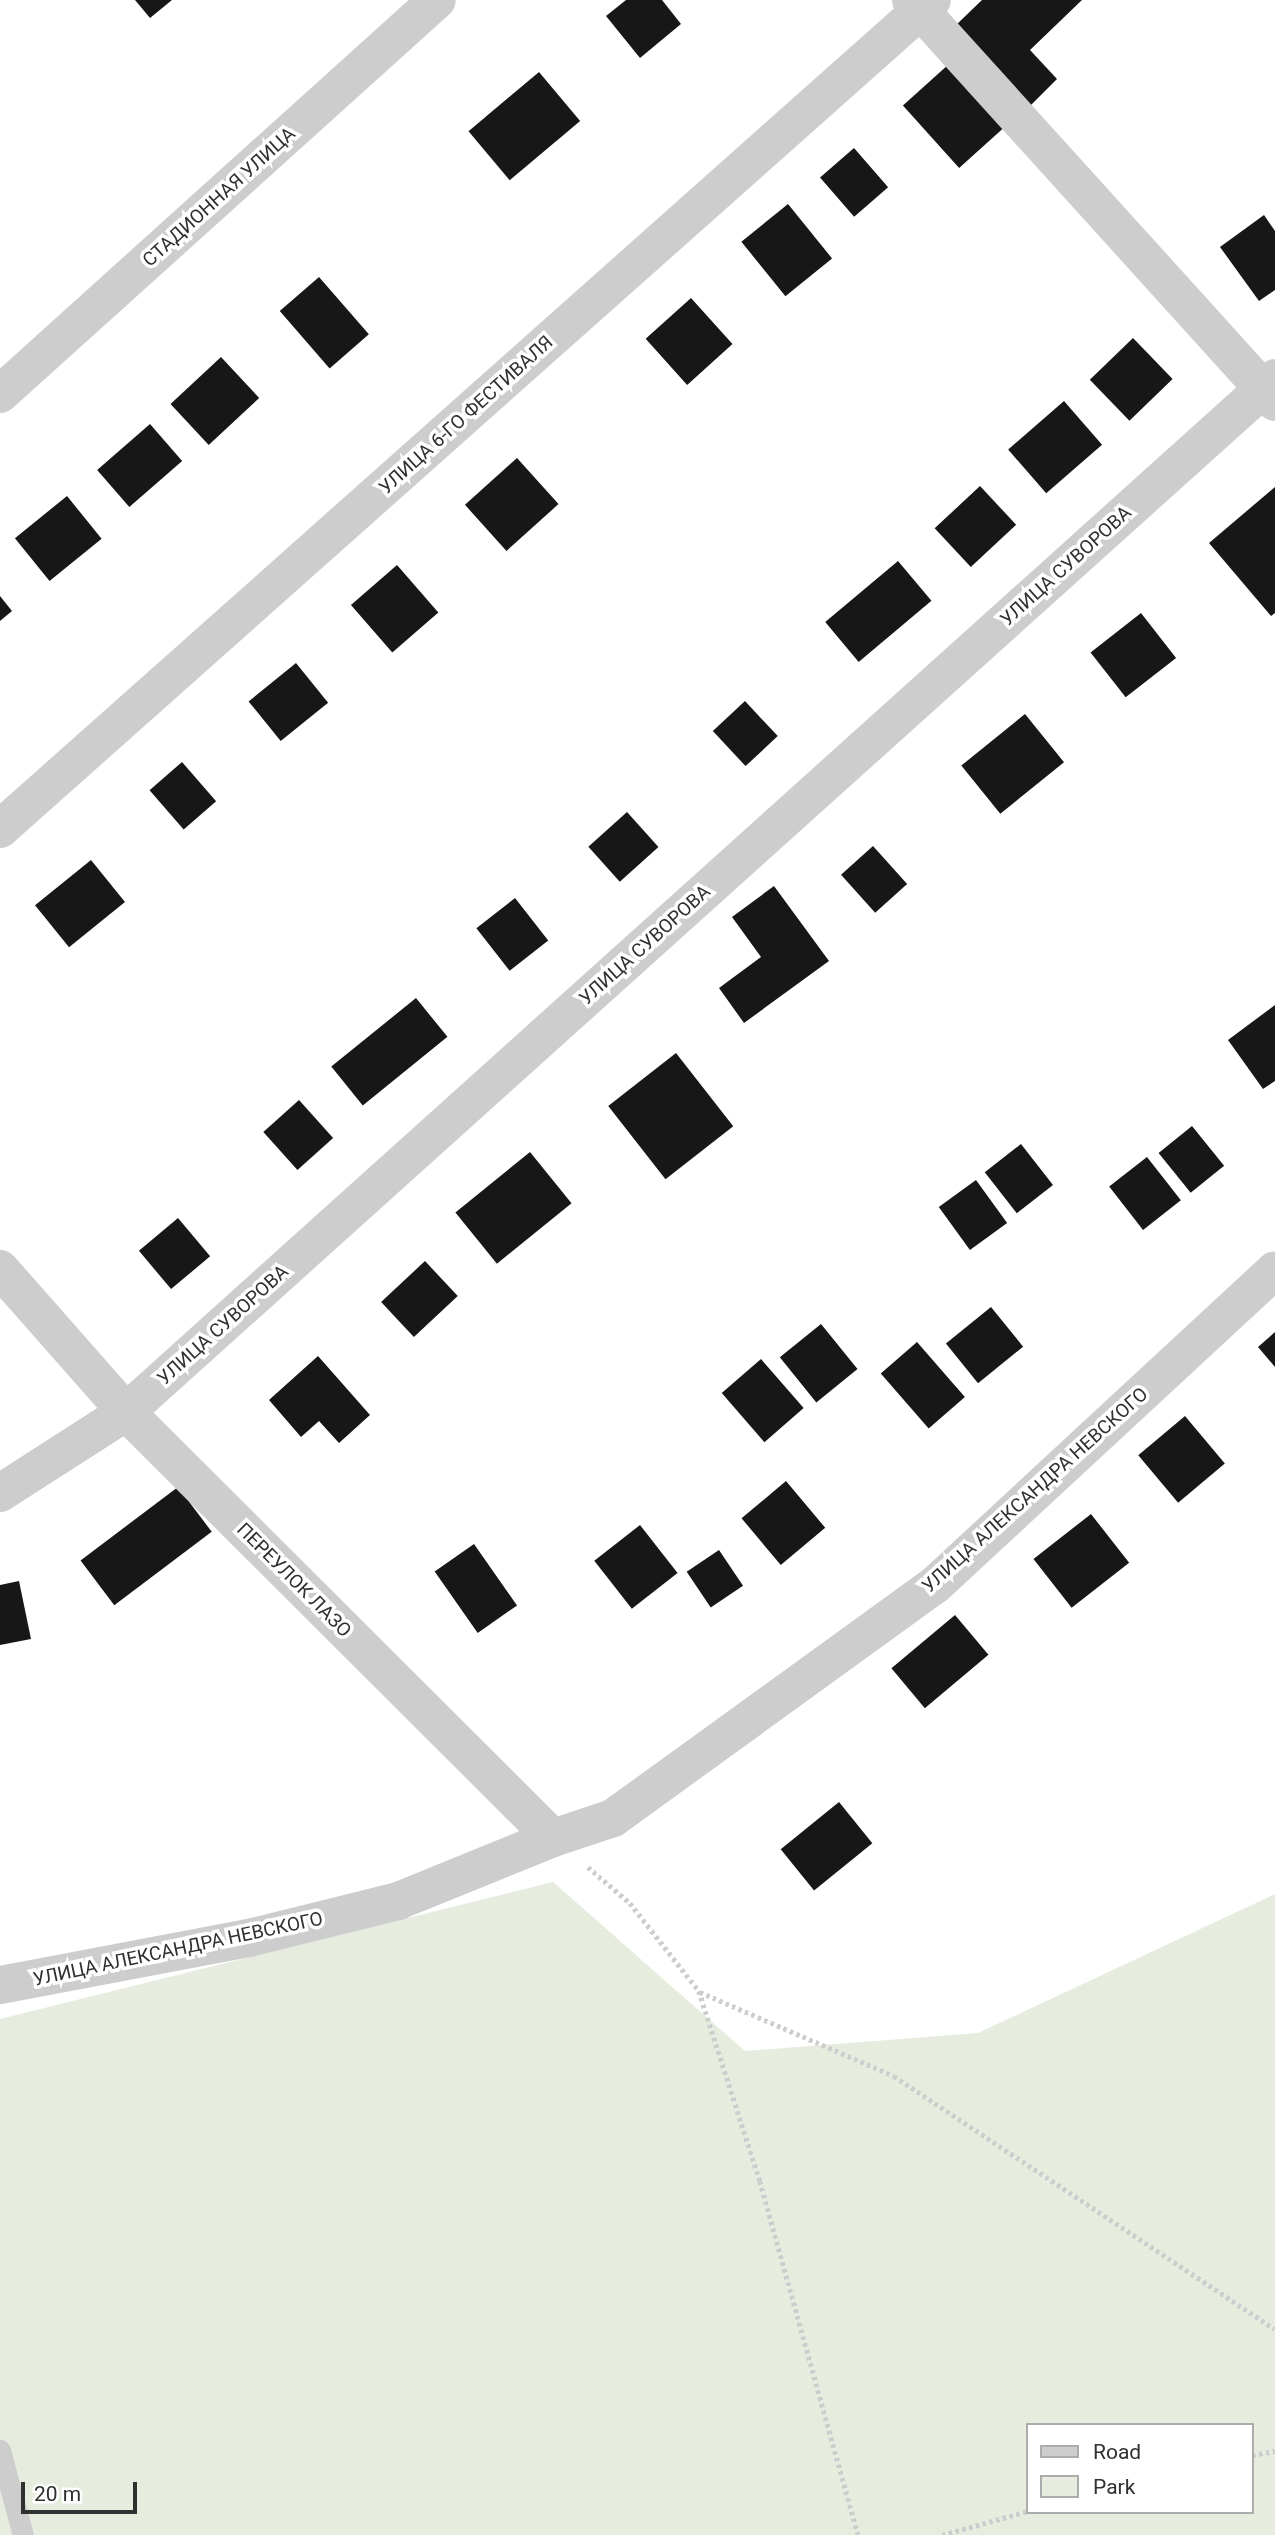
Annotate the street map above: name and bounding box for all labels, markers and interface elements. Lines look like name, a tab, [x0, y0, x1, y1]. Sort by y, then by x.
street label: СТАДИОННАЯ УЛИЦА	[138, 122, 300, 272]
street label: УЛИЦА 6-ГО ФЕСТИВАЛЯ	[375, 331, 557, 499]
street label: УЛИЦА СУВОРОВА	[996, 501, 1136, 631]
street label: УЛИЦА СУВОРОВА	[575, 880, 715, 1010]
street label: УЛИЦА СУВОРОВА	[153, 1260, 293, 1390]
street label: УЛИЦА АЛЕКСАНДРА НЕВСКОГО	[918, 1383, 1152, 1597]
street label: ПЕРЕУЛОК ЛАЗО	[232, 1518, 356, 1642]
street label: УЛИЦА АЛЕКСАНДРА НЕВСКОГО	[31, 1907, 325, 1991]
legend	[1026, 2423, 1254, 2514]
text: Road	[1093, 2440, 1141, 2464]
scale bar	[24, 2468, 140, 2512]
text: Park	[1093, 2475, 1135, 2499]
text: 20 m	[34, 2482, 81, 2506]

